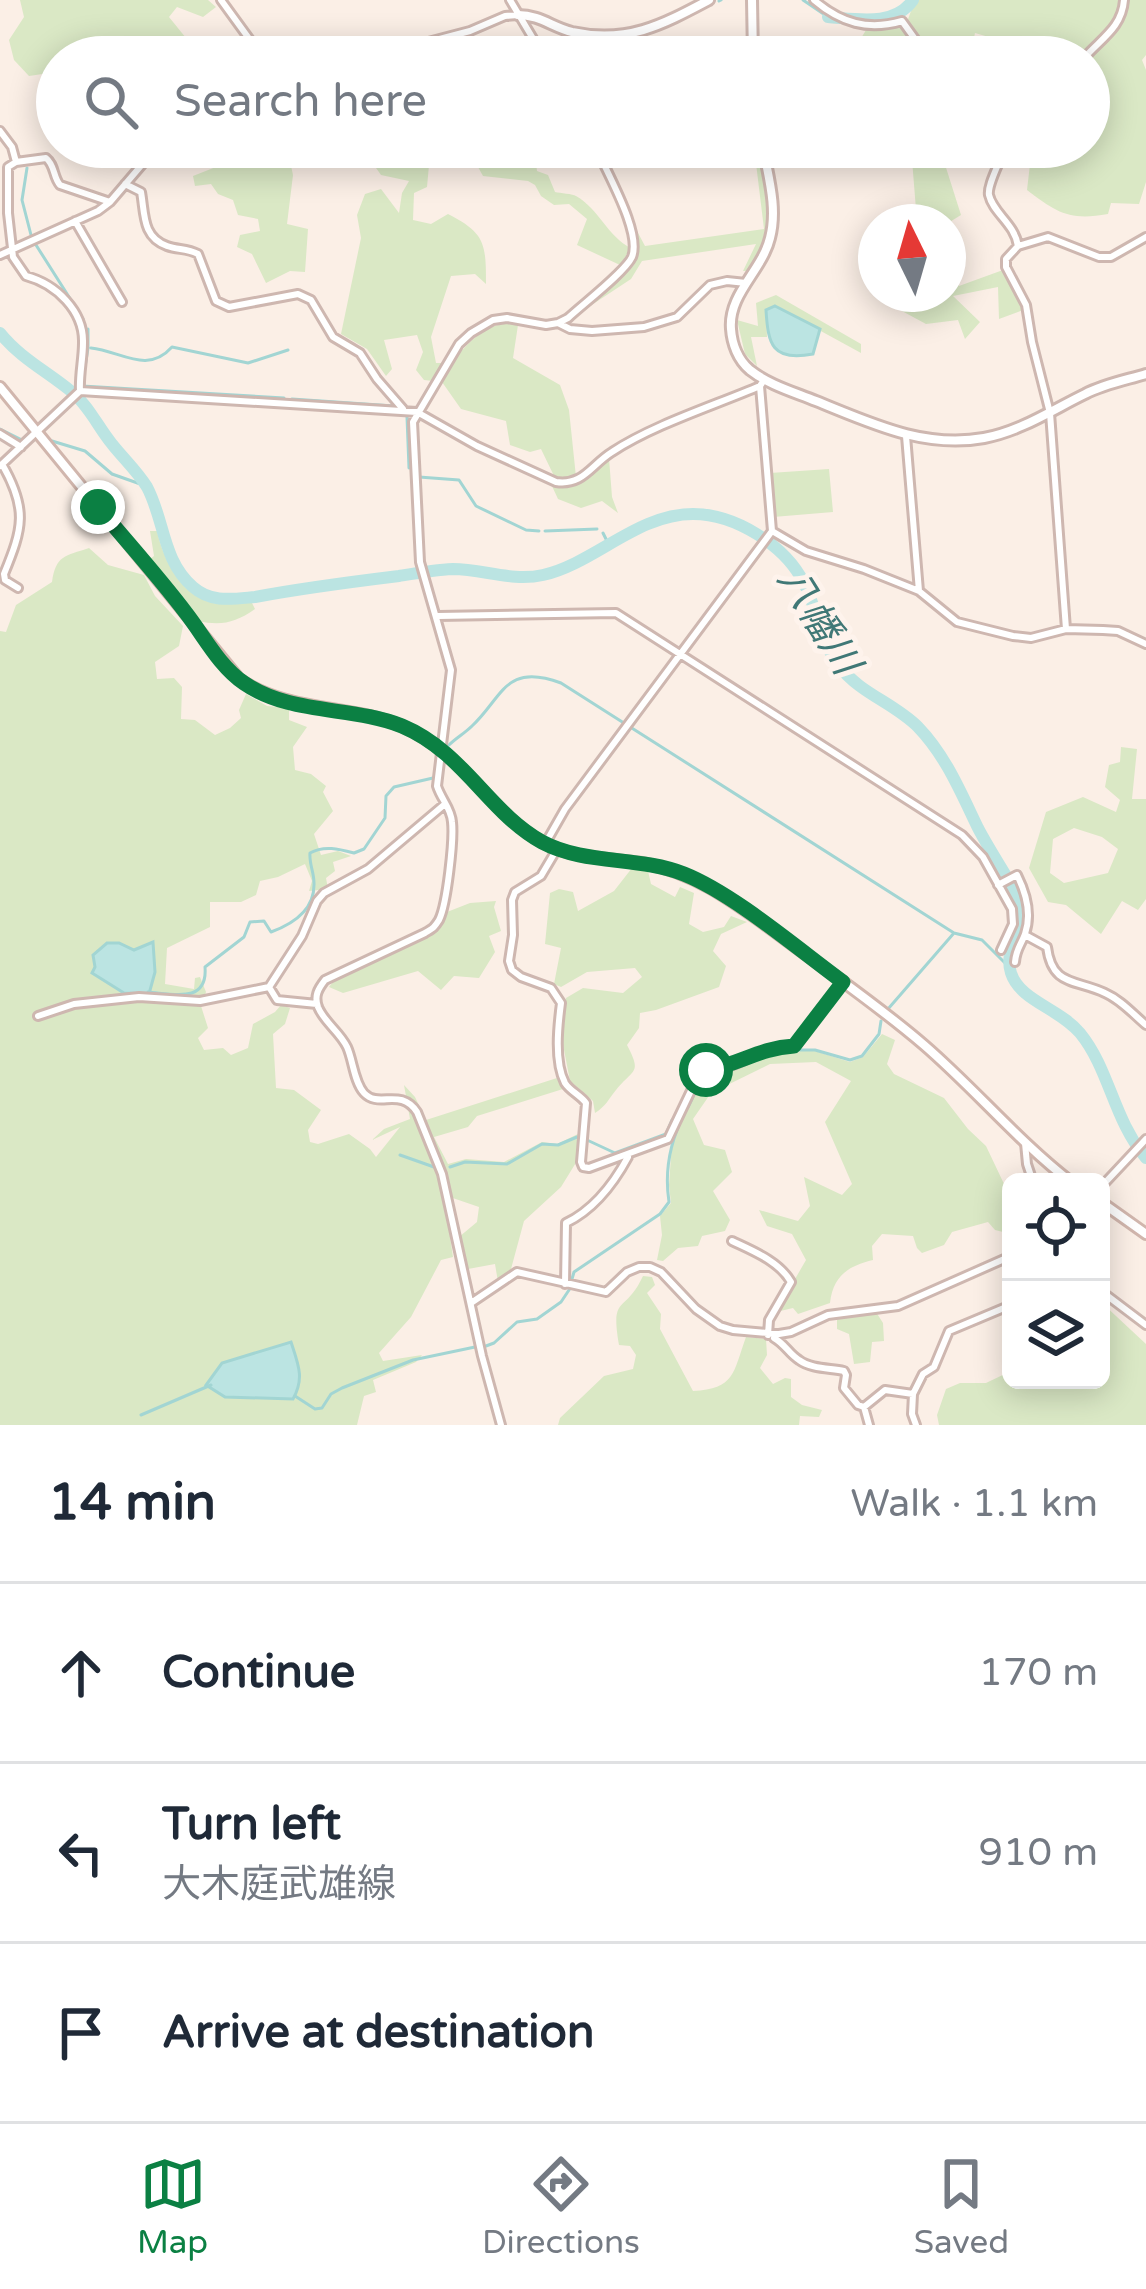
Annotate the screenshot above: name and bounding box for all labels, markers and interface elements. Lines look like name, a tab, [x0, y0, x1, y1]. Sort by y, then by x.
search box	[36, 36, 1110, 168]
icon: search	[78, 69, 144, 135]
text: Search here	[174, 75, 427, 129]
north arrow	[858, 204, 966, 312]
route end	[71, 480, 125, 534]
water label: 八幡川	[768, 559, 872, 686]
route start	[679, 1043, 733, 1097]
map controls	[1002, 1173, 1110, 1389]
button: locate	[1002, 1173, 1110, 1281]
button: layers	[1002, 1281, 1110, 1389]
text: 14 min	[48, 1472, 216, 1534]
text: Walk · 1.1 km	[851, 1480, 1098, 1527]
icon: ahead	[48, 1640, 114, 1706]
text: Continue	[162, 1646, 355, 1700]
text: 170 m	[979, 1649, 1098, 1696]
text: Turn left	[162, 1798, 341, 1852]
icon: left	[48, 1820, 114, 1886]
text: 910 m	[979, 1829, 1098, 1876]
text: 大木庭武雄線	[162, 1861, 396, 1908]
icon: arrive	[48, 2000, 114, 2066]
text: Arrive at destination	[162, 2006, 594, 2060]
tab: Map	[137, 2151, 208, 2262]
tab: Directions	[482, 2151, 640, 2262]
tab: Saved	[914, 2151, 1009, 2262]

